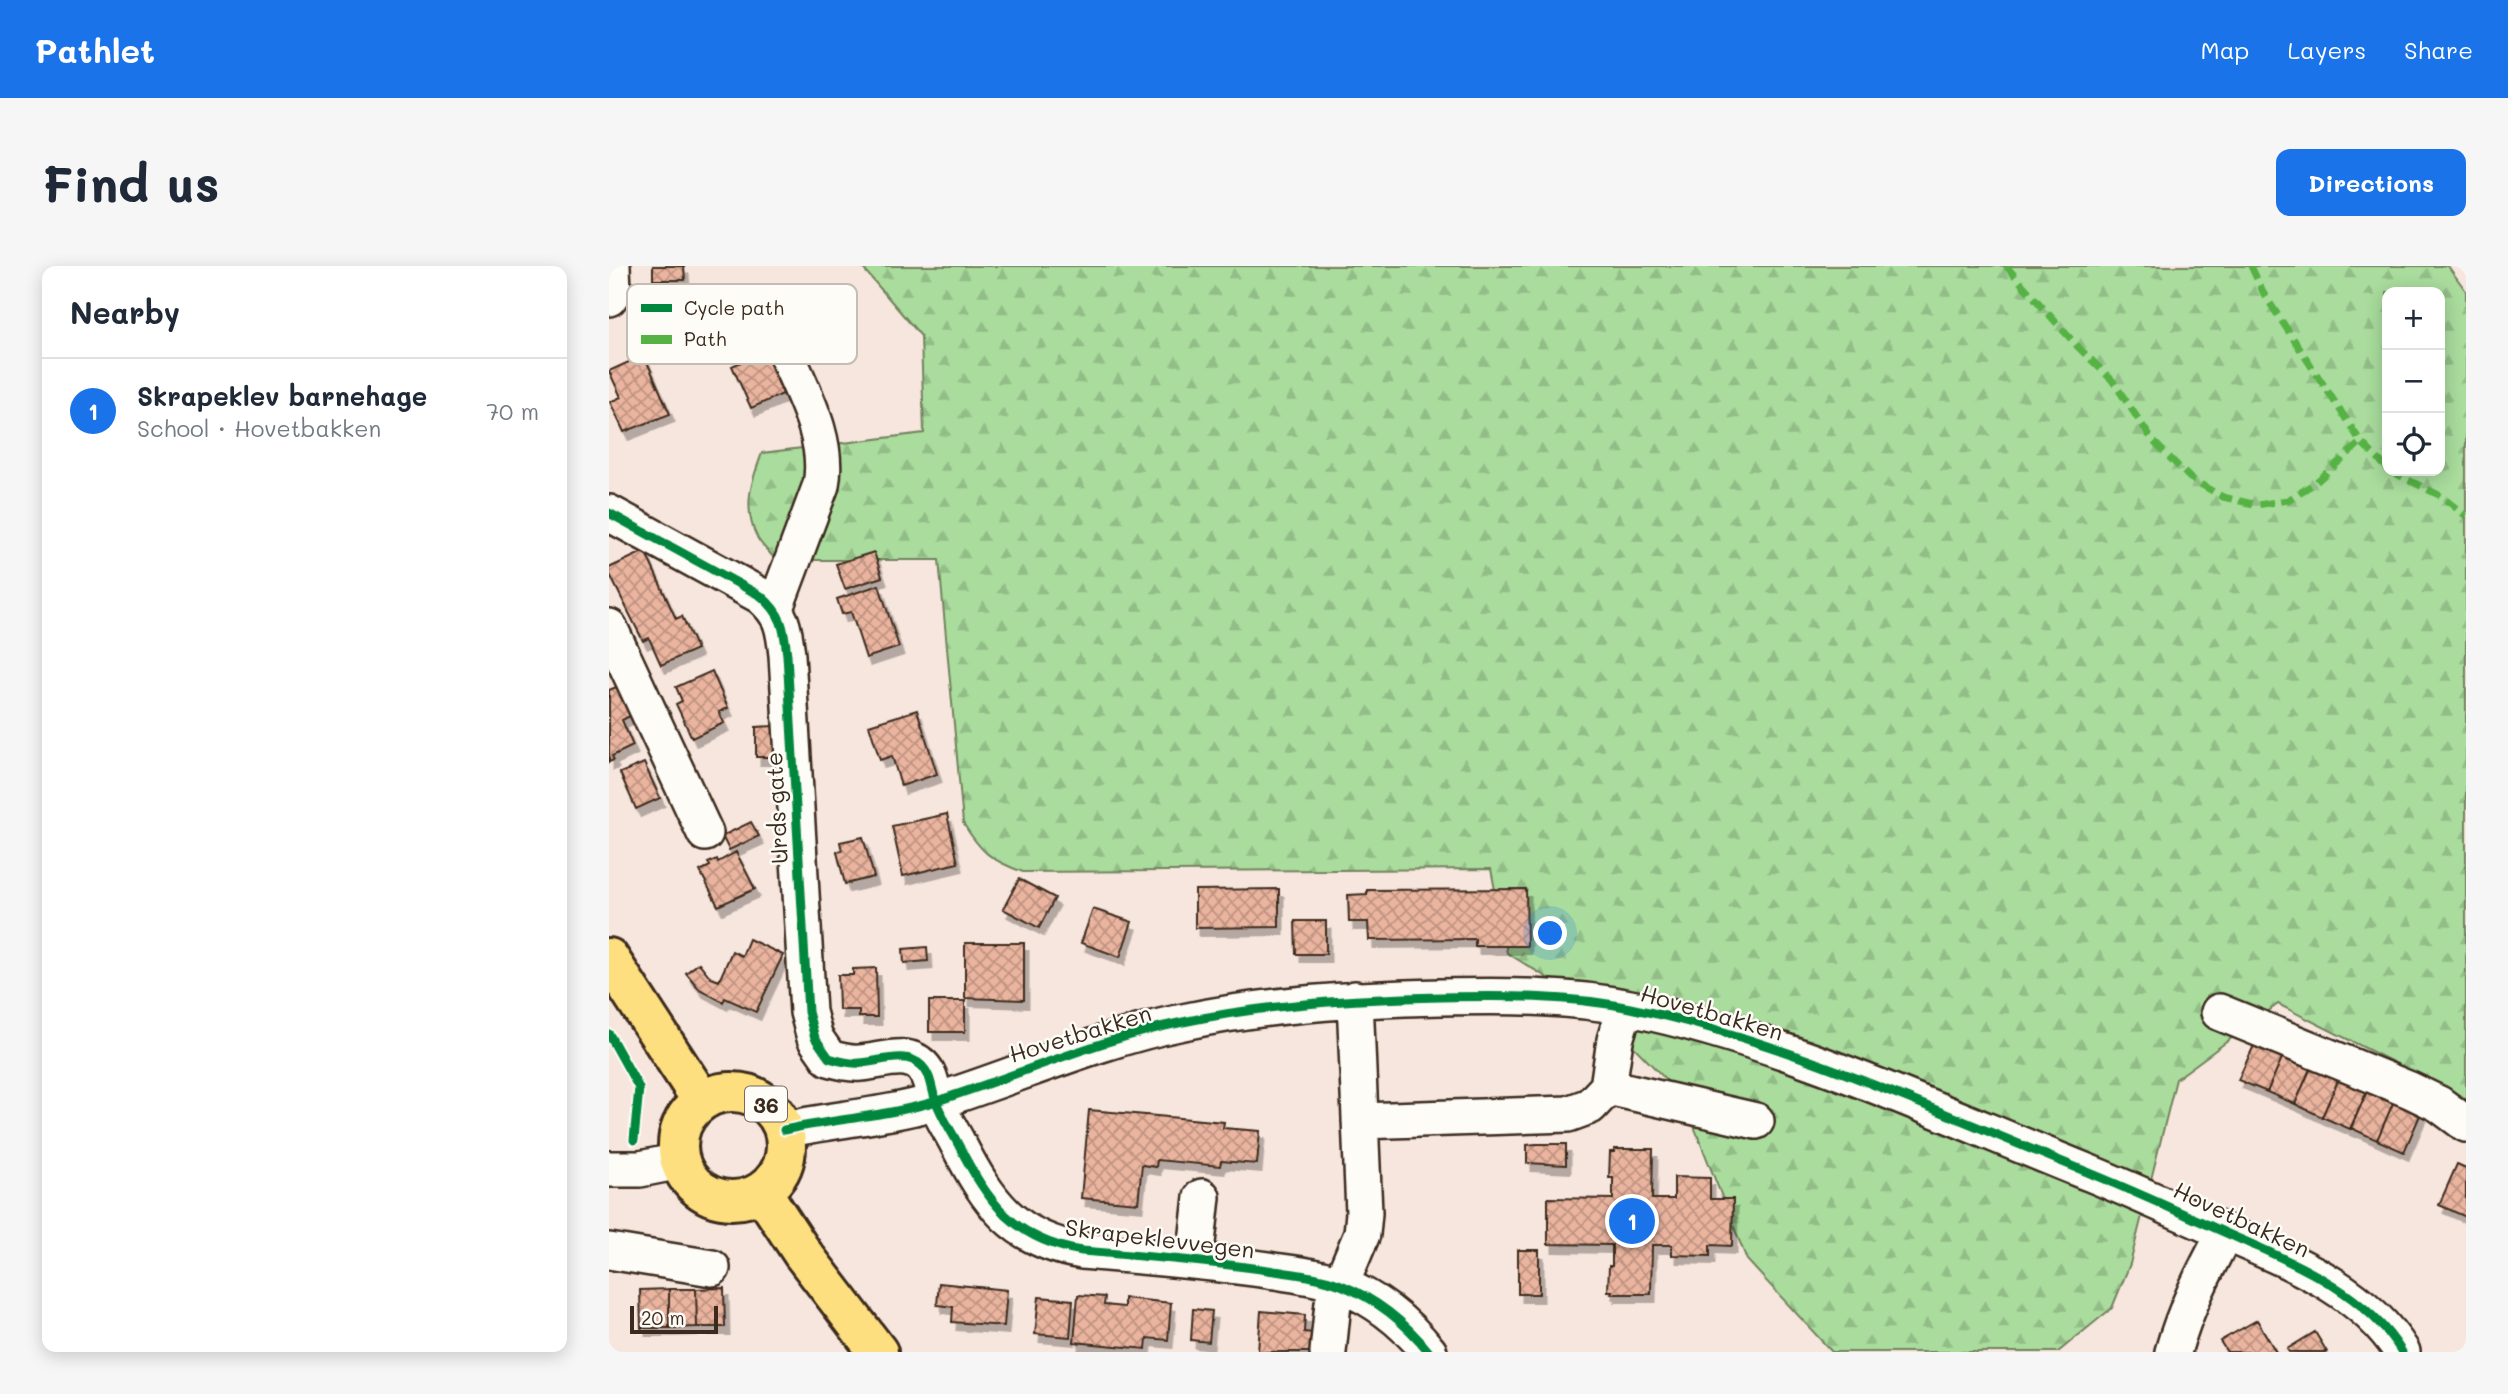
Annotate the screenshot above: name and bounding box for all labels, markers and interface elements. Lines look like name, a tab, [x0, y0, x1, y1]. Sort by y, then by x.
text: Pathlet	[35, 28, 155, 71]
text: Map	[2201, 34, 2249, 65]
text: Layers	[2287, 34, 2366, 65]
text: Share	[2404, 34, 2473, 65]
button: Directions	[2276, 149, 2466, 216]
text: Find us	[42, 151, 220, 214]
legend	[627, 284, 857, 364]
map controls	[2382, 287, 2445, 476]
button: +	[2382, 287, 2445, 350]
text: Nearby	[70, 292, 180, 332]
text: Cycle path	[684, 295, 784, 320]
text: Path	[684, 326, 727, 351]
button: −	[2382, 350, 2445, 413]
text: Skrapeklev barnehage	[137, 379, 427, 413]
text: 1	[88, 396, 98, 426]
text: 70 m	[486, 396, 539, 426]
text: School · Hovetbakken	[137, 413, 381, 443]
button: locate	[2382, 413, 2445, 476]
street label: Urds gate	[758, 751, 794, 865]
your location	[1533, 916, 1567, 950]
street label: Hovetbakken	[1637, 977, 1787, 1047]
street label: Hovetbakken	[1005, 997, 1155, 1069]
road number: 36	[745, 1086, 787, 1122]
street label: Hovetbakken	[2169, 1174, 2315, 1264]
pin: 1	[1609, 1195, 1655, 1247]
street label: Skrapeklevvegen	[1064, 1211, 1256, 1265]
scale bar	[630, 1303, 717, 1335]
text: 20 m	[641, 1305, 685, 1330]

